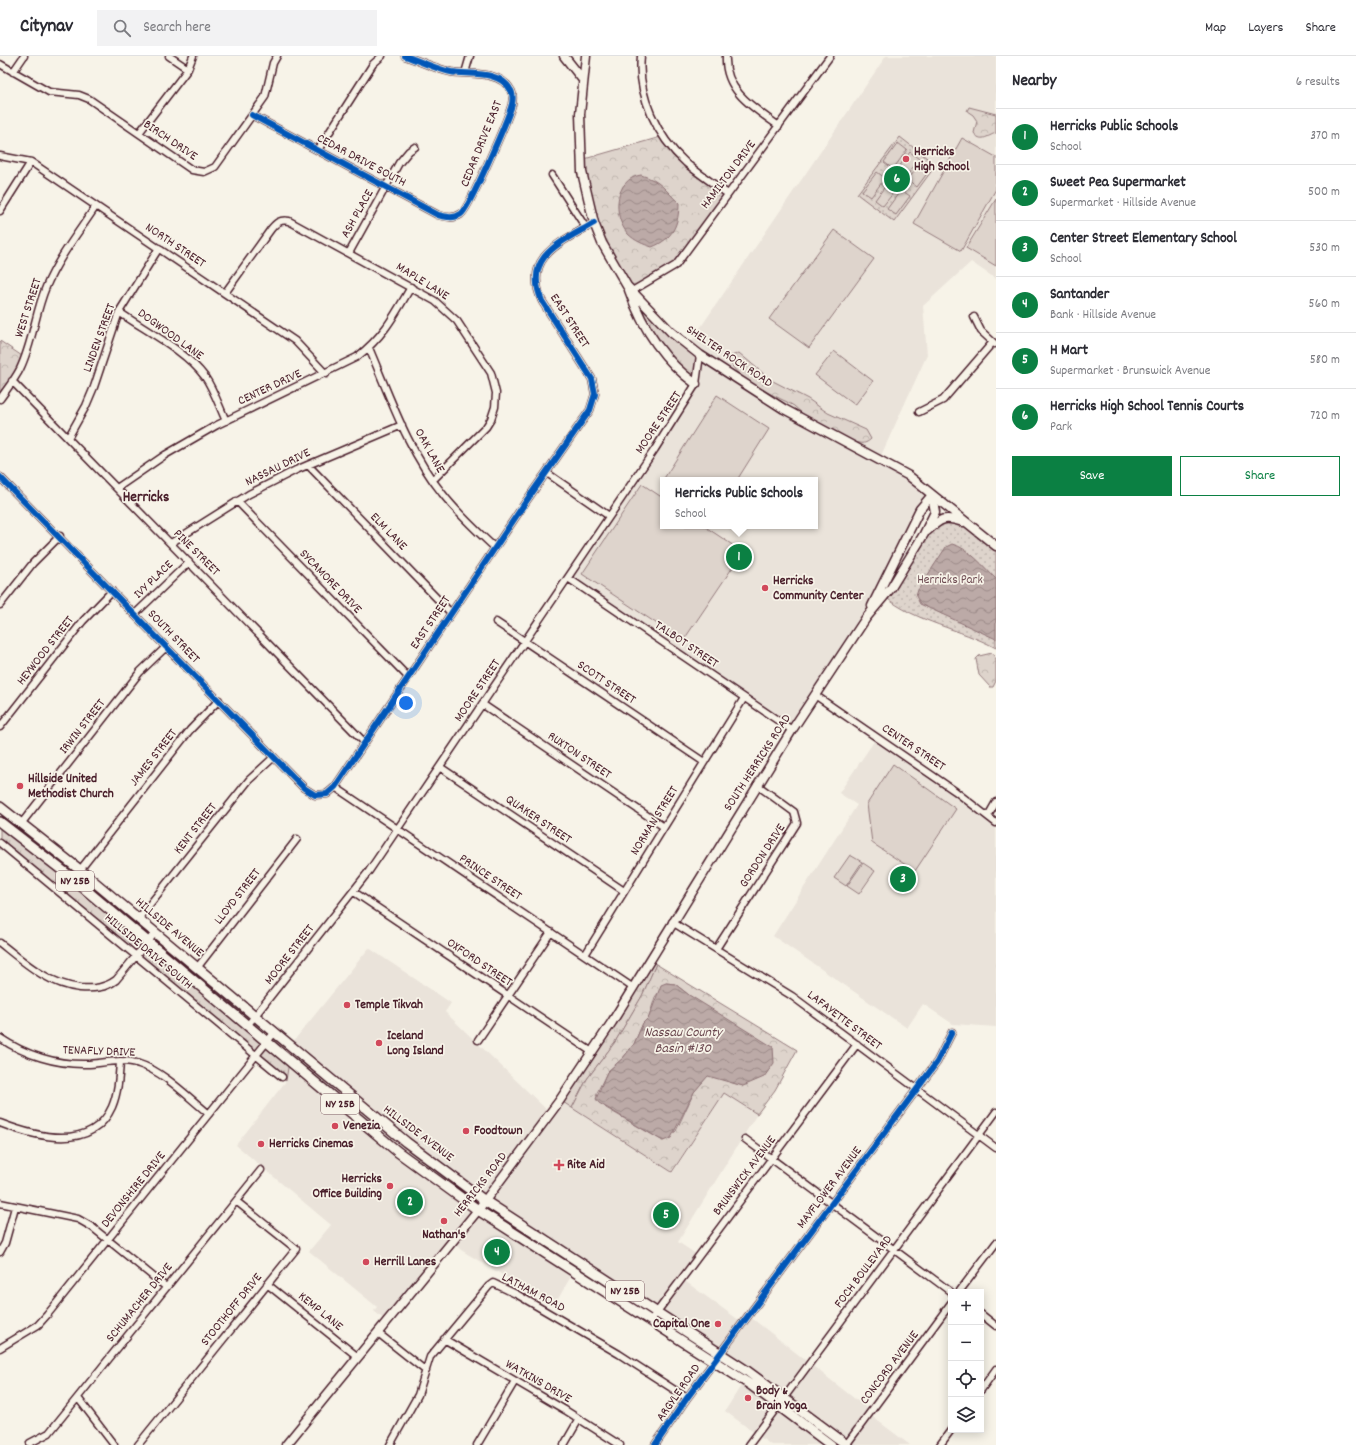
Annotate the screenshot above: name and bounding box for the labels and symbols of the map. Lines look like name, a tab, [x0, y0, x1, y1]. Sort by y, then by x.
street label: CEDAR DRIVE EAST	[456, 98, 508, 190]
street label: BIRCH DRIVE	[139, 116, 201, 166]
street label: CEDAR DRIVE SOUTH	[313, 129, 409, 193]
street label: HAMILTON DRIVE	[697, 136, 761, 213]
place label: Herricks High School	[914, 143, 970, 177]
marker: Herricks High School	[901, 154, 911, 164]
pin: 6	[884, 164, 910, 194]
street label: ASH PLACE	[337, 186, 379, 242]
street label: NORTH STREET	[141, 219, 209, 273]
street label: MAPLE LANE	[392, 258, 452, 306]
street label: WEST STREET	[10, 276, 48, 340]
street label: EAST STREET	[544, 290, 594, 352]
street label: LINDEN STREET	[79, 301, 121, 375]
street label: DOGWOOD LANE	[133, 305, 207, 366]
street label: SHELTER ROCK ROAD	[682, 321, 776, 393]
street label: CENTER DRIVE	[235, 365, 305, 411]
street label: MOORE STREET	[631, 388, 687, 458]
street label: OAK LANE	[409, 425, 449, 477]
street label: NASSAU DRIVE	[242, 444, 314, 492]
district label: Herricks	[123, 487, 169, 509]
street label: ELM LANE	[365, 509, 411, 555]
street label: PINE STREET	[168, 525, 224, 581]
pin: 1	[726, 542, 752, 572]
street label: SYCAMORE DRIVE	[294, 545, 366, 619]
street label: IVY PLACE	[130, 556, 178, 604]
park label: Herricks Park	[917, 571, 983, 590]
place label: Herricks Community Center	[773, 572, 865, 606]
marker: Herricks Community Center	[760, 583, 770, 593]
street label: EAST STREET	[406, 592, 456, 654]
street label: SOUTH STREET	[142, 606, 204, 668]
street label: HEYWOOD STREET	[13, 612, 79, 690]
street label: TALBOT STREET	[650, 617, 722, 673]
street label: MOORE STREET	[450, 656, 506, 726]
street label: SCOTT STREET	[573, 656, 639, 710]
your location	[396, 693, 416, 713]
street label: IRWIN STREET	[55, 695, 111, 759]
street label: SOUTH HERRICKS ROAD	[719, 710, 797, 815]
street label: CENTER STREET	[877, 720, 949, 776]
street label: JAMES STREET	[125, 725, 183, 791]
street label: RUXTON STREET	[543, 728, 615, 784]
place label: Hillside United Methodist Church	[28, 770, 114, 804]
marker: Hillside United Methodist Church	[15, 781, 25, 791]
street label: NORMAN STREET	[626, 783, 684, 859]
street label: QUAKER STREET	[501, 791, 575, 849]
street label: KENT STREET	[170, 799, 222, 859]
street label: GORDON DRIVE	[735, 820, 791, 892]
street label: PRINCE STREET	[455, 850, 525, 906]
pin: 3	[890, 864, 916, 894]
street label: LLOYD STREET	[210, 865, 266, 929]
road number: NY 25B	[56, 871, 94, 891]
street label: HILLSIDE AVENUE	[131, 894, 208, 963]
street label: HILLSIDE DRIVE SOUTH	[100, 909, 196, 995]
street label: MOORE STREET	[260, 921, 320, 989]
street label: OXFORD STREET	[442, 934, 516, 992]
street label: LAFAYETTE STREET	[803, 986, 885, 1056]
place label: Temple Tikvah	[355, 996, 423, 1015]
marker: Temple Tikvah	[342, 1000, 352, 1010]
water label: Nassau County Basin #130	[644, 1023, 724, 1059]
place label: Iceland Long Island	[387, 1027, 444, 1061]
marker: Iceland Long Island	[374, 1038, 384, 1048]
street label: TENAFLY DRIVE	[62, 1041, 136, 1063]
road number: NY 25B	[321, 1094, 359, 1114]
street label: HILLSIDE AVENUE	[379, 1101, 458, 1167]
place label: Venezia	[343, 1117, 381, 1136]
marker: Venezia	[330, 1121, 340, 1131]
place label: Foodtown	[474, 1122, 522, 1141]
marker: Foodtown	[461, 1126, 471, 1136]
street label: BRUNSWICK AVENUE	[709, 1132, 781, 1220]
place label: Herricks Cinemas	[269, 1135, 354, 1154]
marker: Herricks Cinemas	[256, 1139, 266, 1149]
street label: MAYFLOWER AVENUE	[793, 1143, 867, 1233]
street label: DEVONSHIRE DRIVE	[97, 1148, 171, 1232]
street label: HERRICKS ROAD	[450, 1148, 513, 1222]
place label: Rite Aid	[567, 1156, 605, 1175]
marker: Rite Aid	[554, 1160, 564, 1170]
place label: Herricks Office Building	[312, 1170, 383, 1204]
marker: Herricks Office Building	[385, 1181, 395, 1191]
pin: 2	[397, 1187, 423, 1217]
pin: 5	[653, 1200, 679, 1230]
marker: Nathan's	[439, 1216, 449, 1226]
place label: Nathan's	[422, 1226, 466, 1245]
street label: FOCH BOULEVARD	[830, 1231, 898, 1312]
pin: 4	[484, 1237, 510, 1267]
place label: Herrill Lanes	[374, 1253, 437, 1272]
marker: Herrill Lanes	[361, 1257, 371, 1267]
street label: SCHUMACHER DRIVE	[102, 1259, 178, 1347]
street label: LATHAM ROAD	[498, 1268, 568, 1318]
street label: STOOTHOFF DRIVE	[197, 1269, 267, 1351]
road number: NY 25B	[606, 1281, 644, 1301]
street label: KEMP LANE	[293, 1288, 347, 1336]
place label: Capital One	[653, 1315, 710, 1334]
marker: Capital One	[713, 1319, 723, 1329]
street label: CONCORD AVENUE	[856, 1327, 924, 1409]
street label: WATKINS DRIVE	[501, 1355, 575, 1409]
street label: ARGYLE ROAD	[652, 1360, 706, 1426]
place label: Body & Brain Yoga	[756, 1382, 808, 1416]
marker: Body & Brain Yoga	[743, 1393, 753, 1403]

